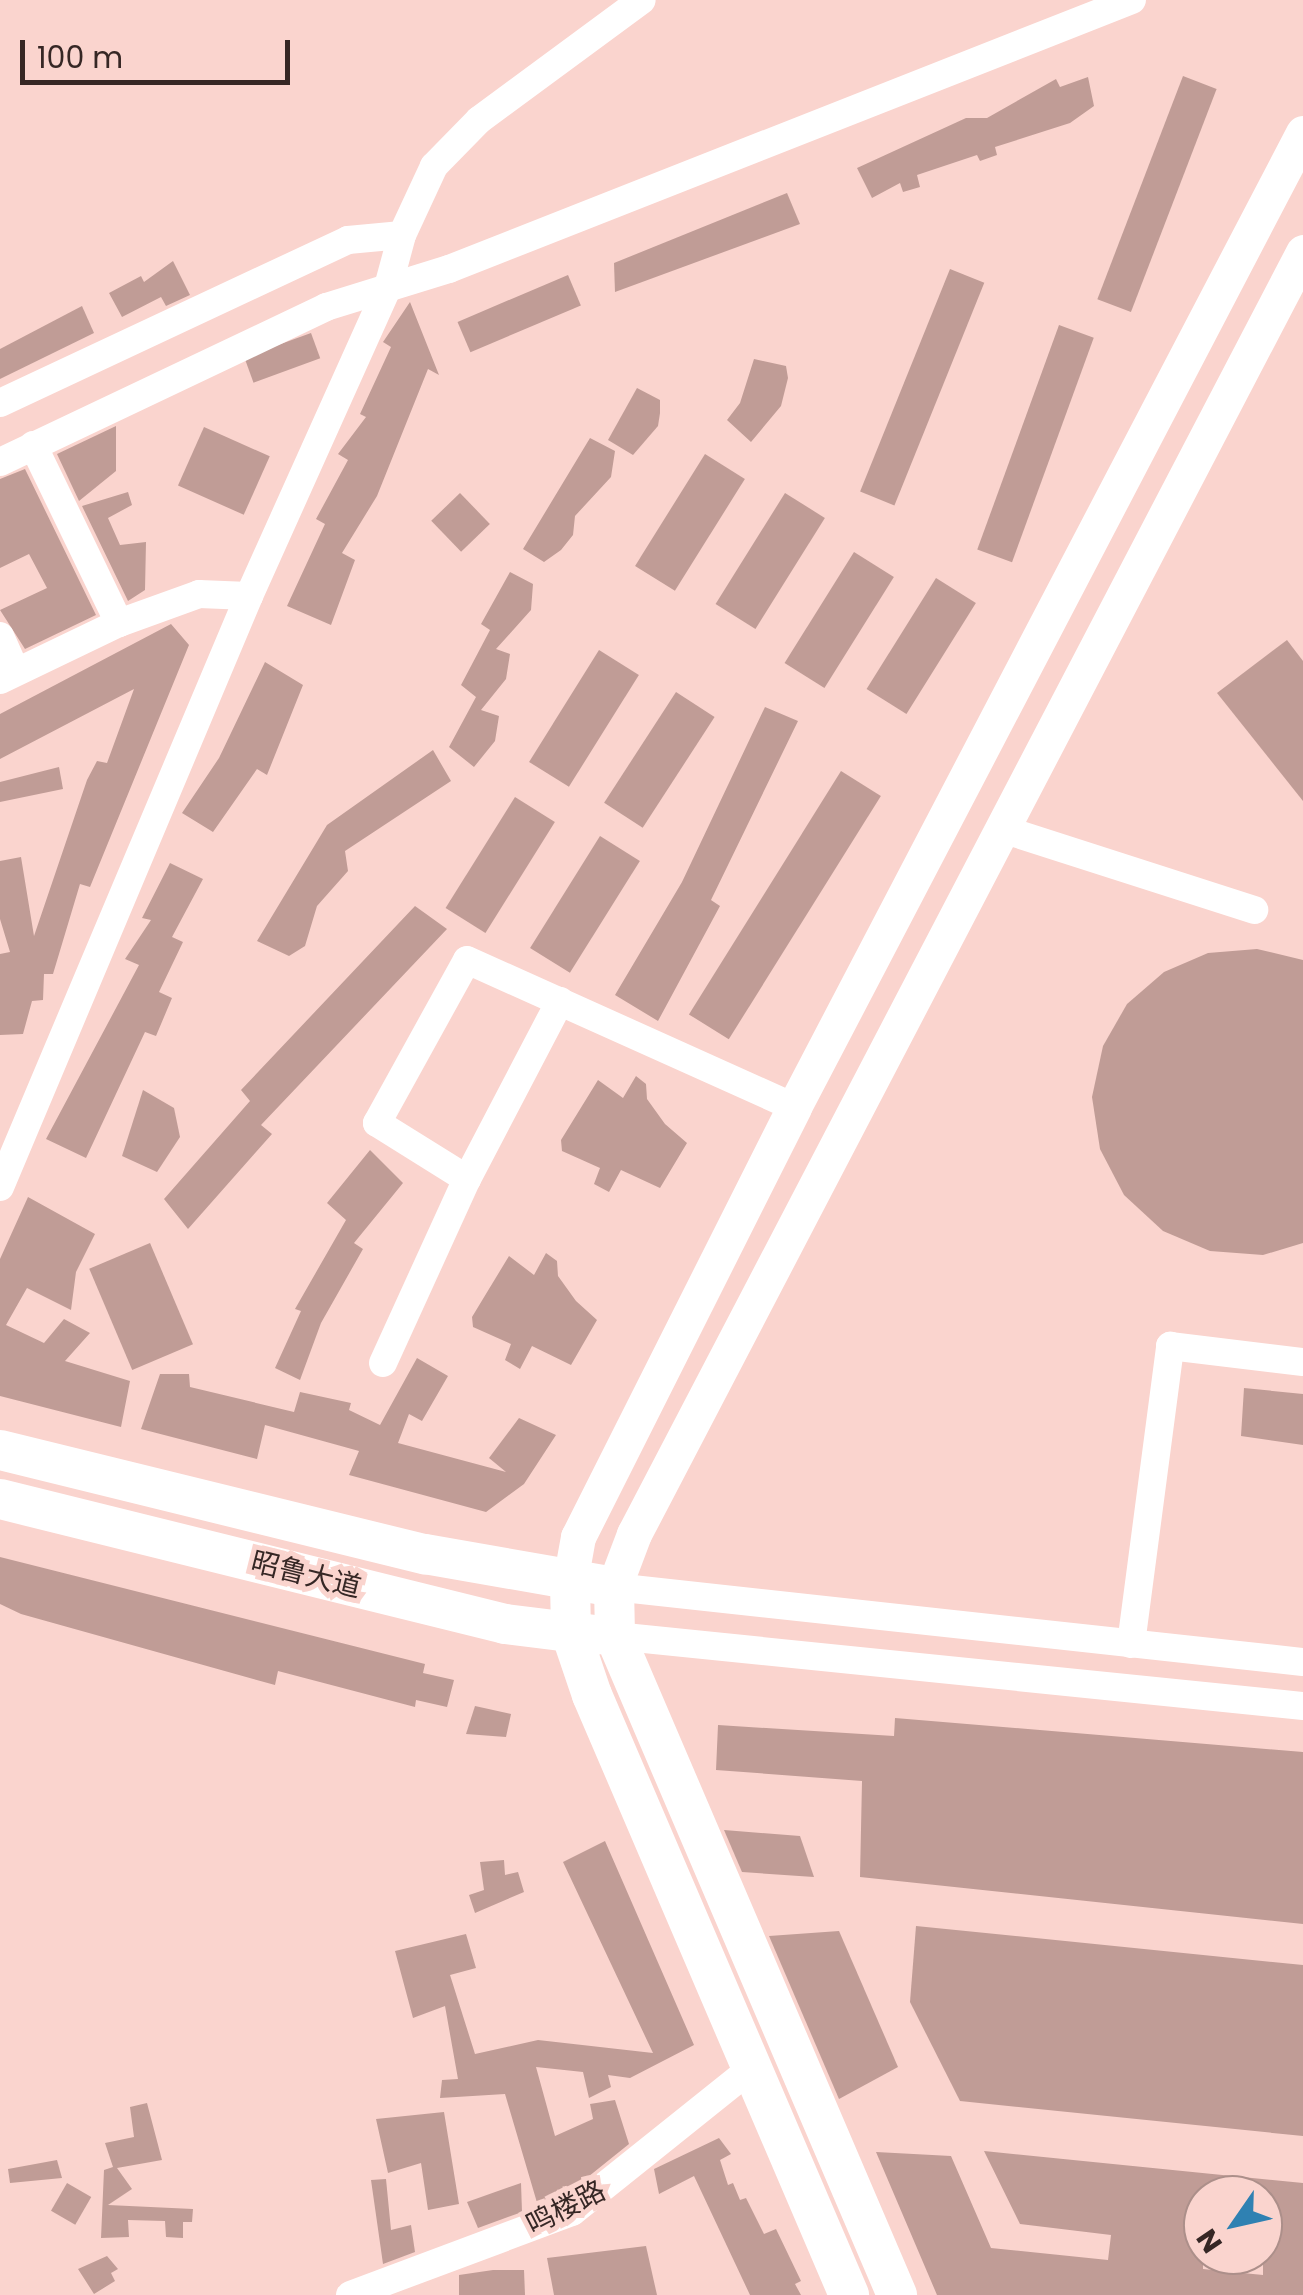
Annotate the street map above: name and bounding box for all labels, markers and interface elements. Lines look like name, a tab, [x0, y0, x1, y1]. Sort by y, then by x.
scale bar	[25, 20, 295, 82]
text: 100 m	[37, 36, 123, 79]
street label: 昭鲁大道	[248, 1545, 364, 1605]
street label: 鸣楼路	[521, 2174, 611, 2242]
north arrow	[1183, 2175, 1283, 2275]
text: N	[1187, 2221, 1231, 2261]

